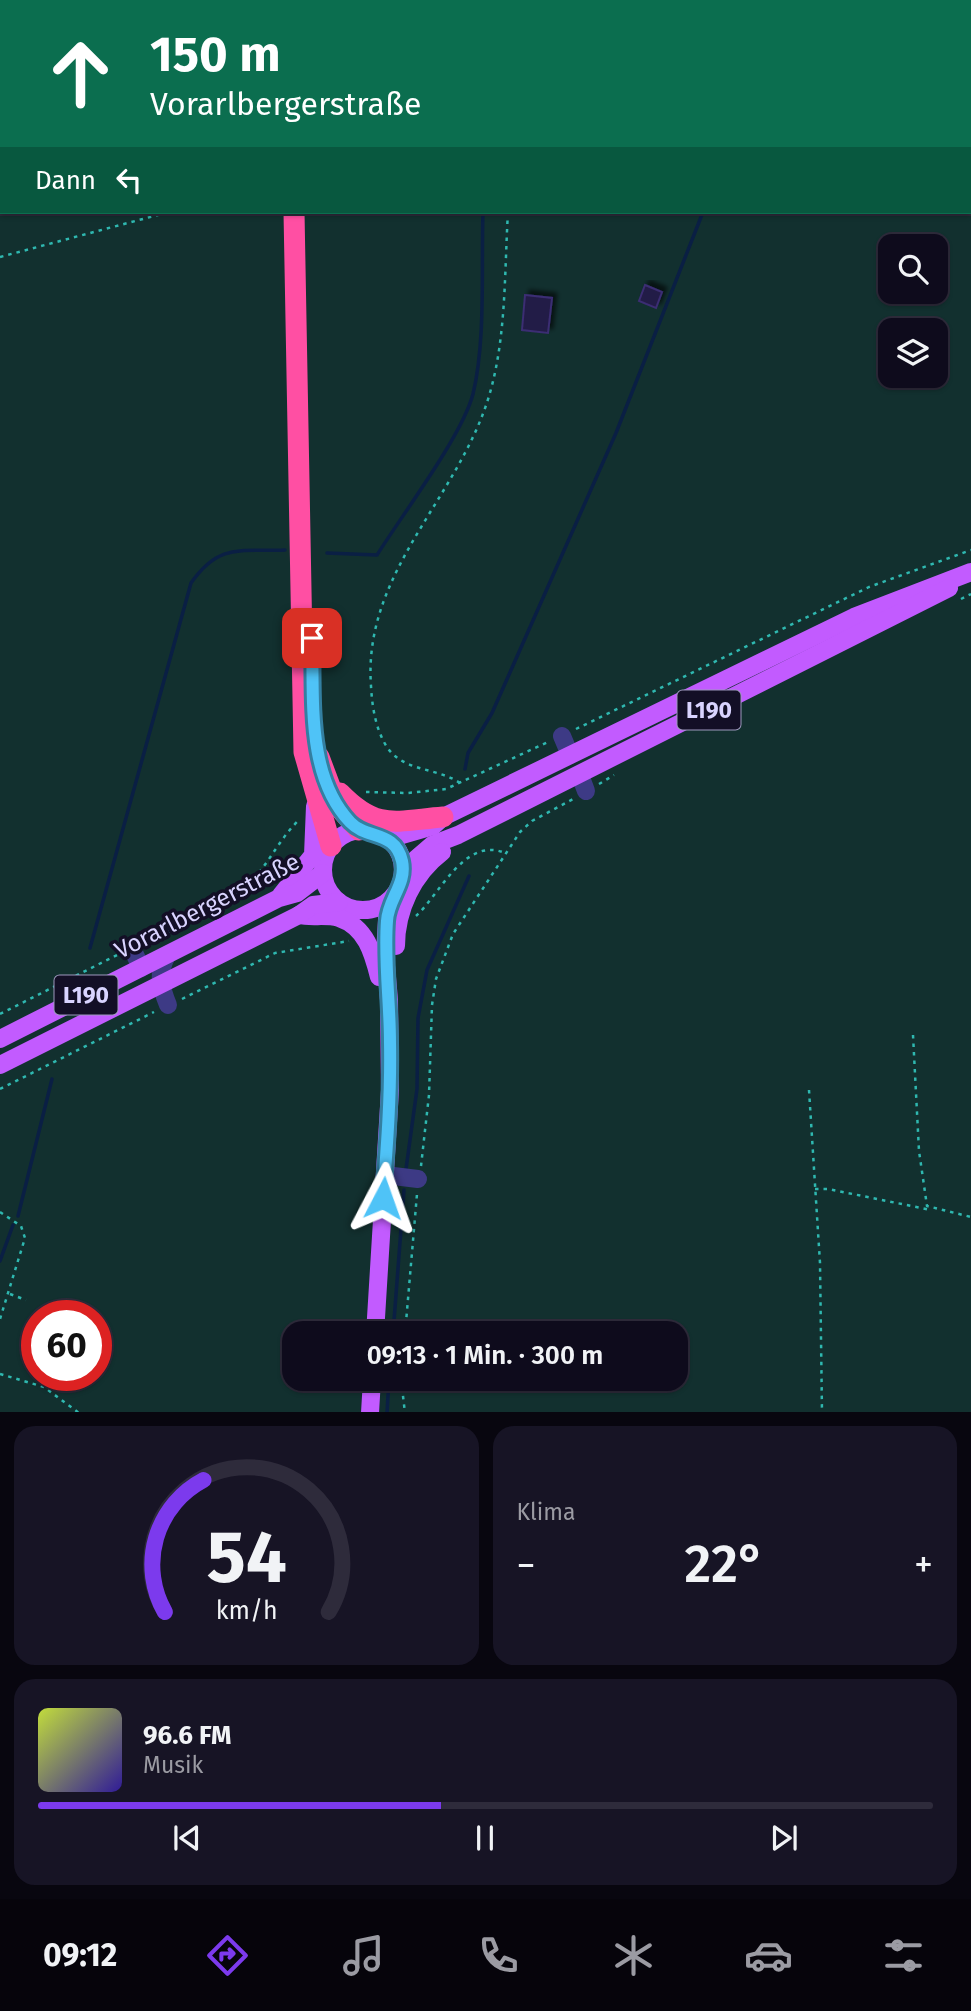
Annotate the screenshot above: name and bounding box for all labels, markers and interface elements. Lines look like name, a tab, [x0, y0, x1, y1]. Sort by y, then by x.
text: 150 m	[150, 25, 281, 84]
icon: ahead	[35, 28, 126, 119]
text: Vorarlbergerstraße	[150, 85, 421, 123]
icon: left	[110, 161, 148, 199]
text: Dann	[35, 165, 96, 196]
map controls	[878, 234, 948, 388]
button: search	[878, 234, 948, 304]
button: layers	[878, 318, 948, 388]
pin	[282, 608, 342, 668]
icon: arrive	[293, 619, 331, 657]
road number: L190	[678, 690, 740, 730]
street label: Vorarlbergerstraße	[110, 847, 304, 965]
road number: L190	[55, 976, 118, 1014]
position arrow	[346, 1161, 420, 1235]
speed limit sign: 60	[21, 1300, 112, 1391]
text: 09:13 · 1 Min. · 300 m	[367, 1340, 603, 1371]
text: Klima	[517, 1498, 576, 1526]
text: 54	[206, 1514, 286, 1601]
text: 22°	[685, 1533, 765, 1596]
text: −	[517, 1542, 536, 1588]
text: +	[914, 1542, 933, 1588]
text: km/h	[215, 1595, 277, 1625]
text: 96.6 FM	[143, 1720, 231, 1751]
text: Musik	[143, 1751, 203, 1779]
icon: previous	[168, 1819, 206, 1857]
icon: pause	[466, 1819, 504, 1857]
icon: next	[765, 1819, 803, 1857]
icon: directions	[203, 1931, 252, 1980]
icon: music	[339, 1931, 388, 1980]
icon: phone	[474, 1931, 523, 1980]
icon: climate	[609, 1931, 658, 1980]
icon: car	[744, 1931, 793, 1980]
icon: filters	[879, 1931, 928, 1980]
text: 09:12	[43, 1936, 117, 1974]

